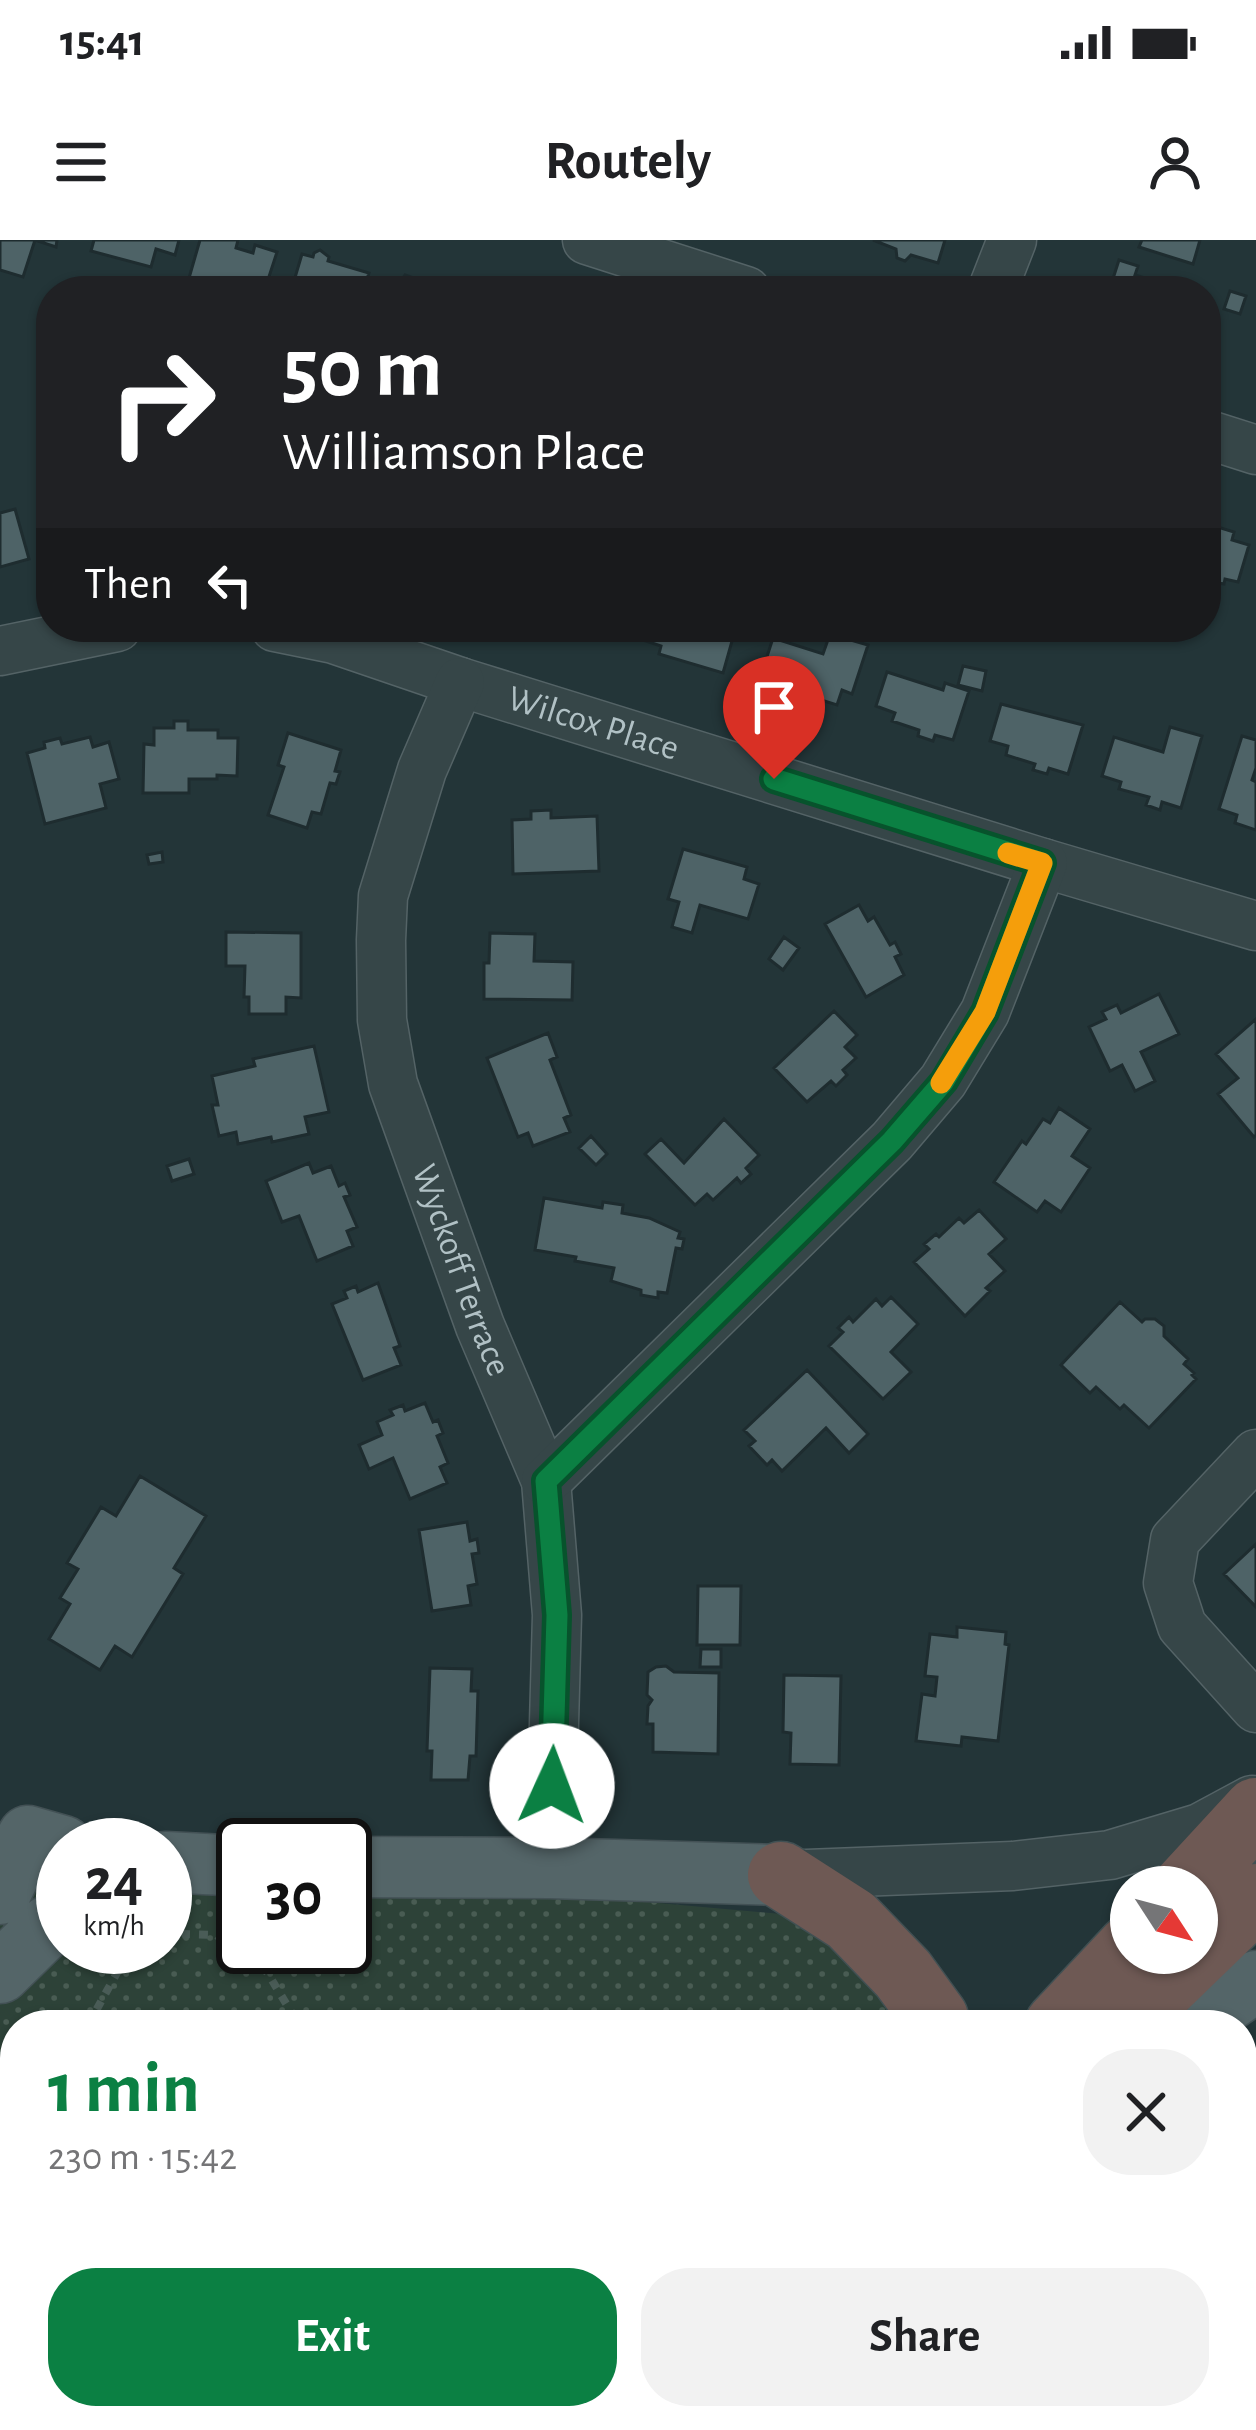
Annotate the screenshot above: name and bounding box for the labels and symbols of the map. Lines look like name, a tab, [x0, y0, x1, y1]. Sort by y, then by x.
pin	[723, 656, 825, 779]
street label: Wilcox Place	[503, 680, 683, 767]
street label: Wyckoff Terrace	[405, 1160, 517, 1381]
position arrow	[489, 1723, 615, 1849]
speed limit sign: 30	[216, 1818, 372, 1974]
north arrow	[1110, 1866, 1218, 1974]

